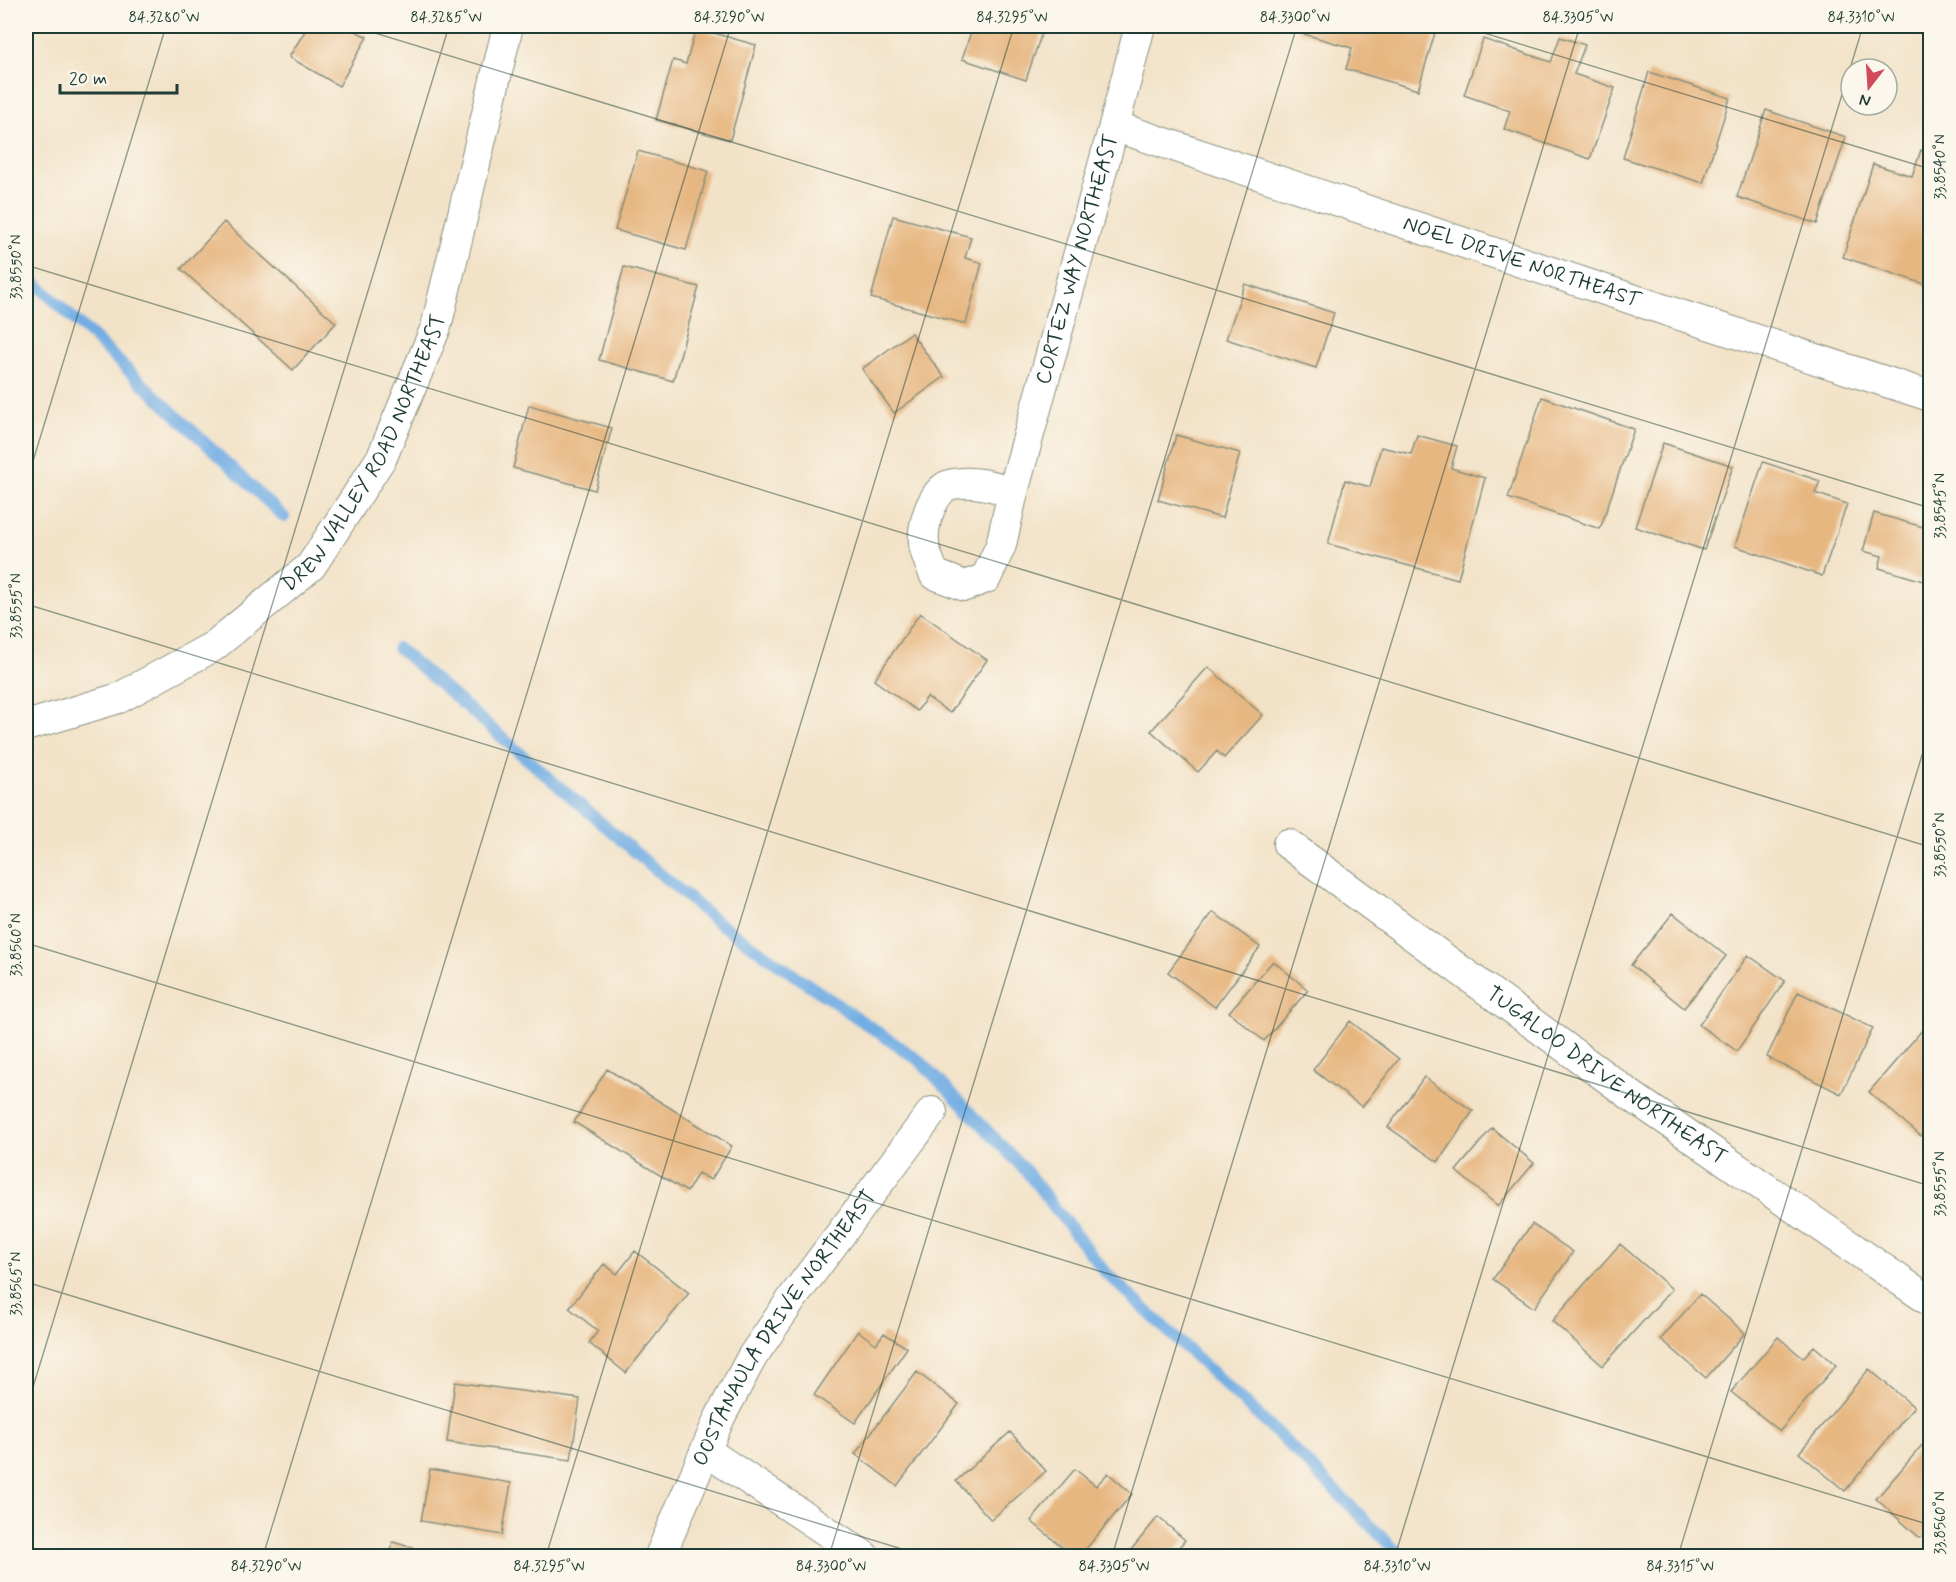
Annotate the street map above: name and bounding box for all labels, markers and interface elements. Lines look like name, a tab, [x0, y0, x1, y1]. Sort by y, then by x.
text: 84.3280°W	[129, 8, 199, 28]
text: 84.3285°W	[410, 8, 482, 28]
text: 84.3290°W	[694, 8, 764, 28]
text: 84.3295°W	[976, 8, 1048, 28]
text: 84.3300°W	[1260, 8, 1330, 28]
text: 84.3305°W	[1543, 8, 1613, 28]
text: 84.3310°W	[1827, 8, 1895, 28]
scale bar	[60, 57, 177, 95]
north arrow	[1839, 57, 1899, 117]
text: 20 m	[69, 67, 107, 91]
text: N	[1857, 88, 1873, 112]
street label: CORTEZ WAY NORTHEAST	[1029, 131, 1125, 388]
text: 33.8540°N	[1931, 134, 1951, 200]
street label: NOEL DRIVE NORTHEAST	[1400, 210, 1645, 315]
text: 33.8550°N	[7, 235, 27, 299]
street label: DREW VALLEY ROAD NORTHEAST	[276, 311, 453, 599]
text: 33.8545°N	[1931, 473, 1951, 539]
text: 33.8555°N	[7, 573, 27, 639]
text: 33.8550°N	[1931, 813, 1951, 877]
text: 33.8560°N	[7, 913, 27, 977]
street label: TUGALOO DRIVE NORTHEAST	[1480, 980, 1733, 1171]
text: 33.8555°N	[1931, 1151, 1951, 1217]
street label: OOSTANAULA DRIVE NORTHEAST	[686, 1184, 883, 1470]
text: 33.8565°N	[7, 1252, 27, 1316]
text: 33.8560°N	[1931, 1491, 1951, 1555]
text: 84.3290°W	[231, 1557, 301, 1577]
text: 84.3295°W	[513, 1557, 585, 1577]
text: 84.3300°W	[796, 1557, 866, 1577]
text: 84.3305°W	[1079, 1557, 1149, 1577]
text: 84.3310°W	[1363, 1557, 1431, 1577]
text: 84.3315°W	[1646, 1557, 1714, 1577]

